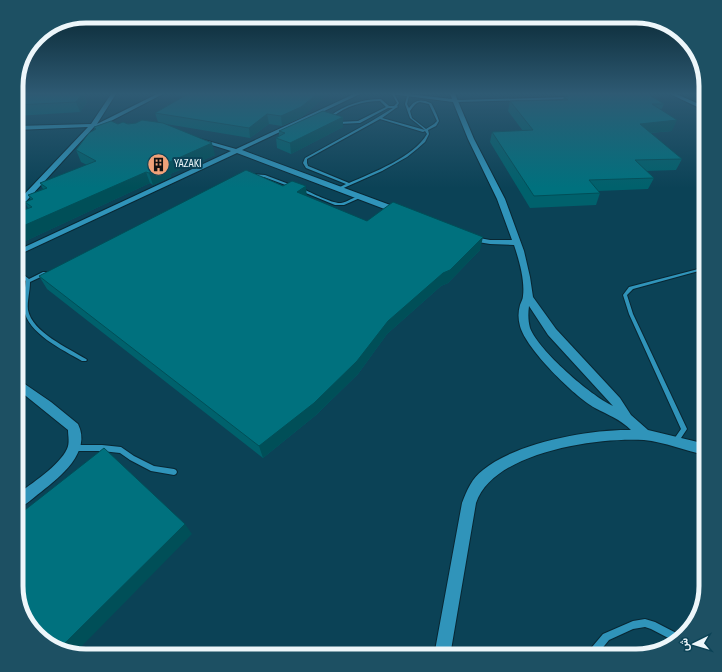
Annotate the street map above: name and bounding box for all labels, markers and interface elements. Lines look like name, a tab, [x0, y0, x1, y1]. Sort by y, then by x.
building icon: YAZAKI	[146, 151, 172, 177]
place label: YAZAKI	[174, 158, 202, 170]
north arrow	[674, 624, 714, 664]
text: ش	[677, 638, 692, 652]

